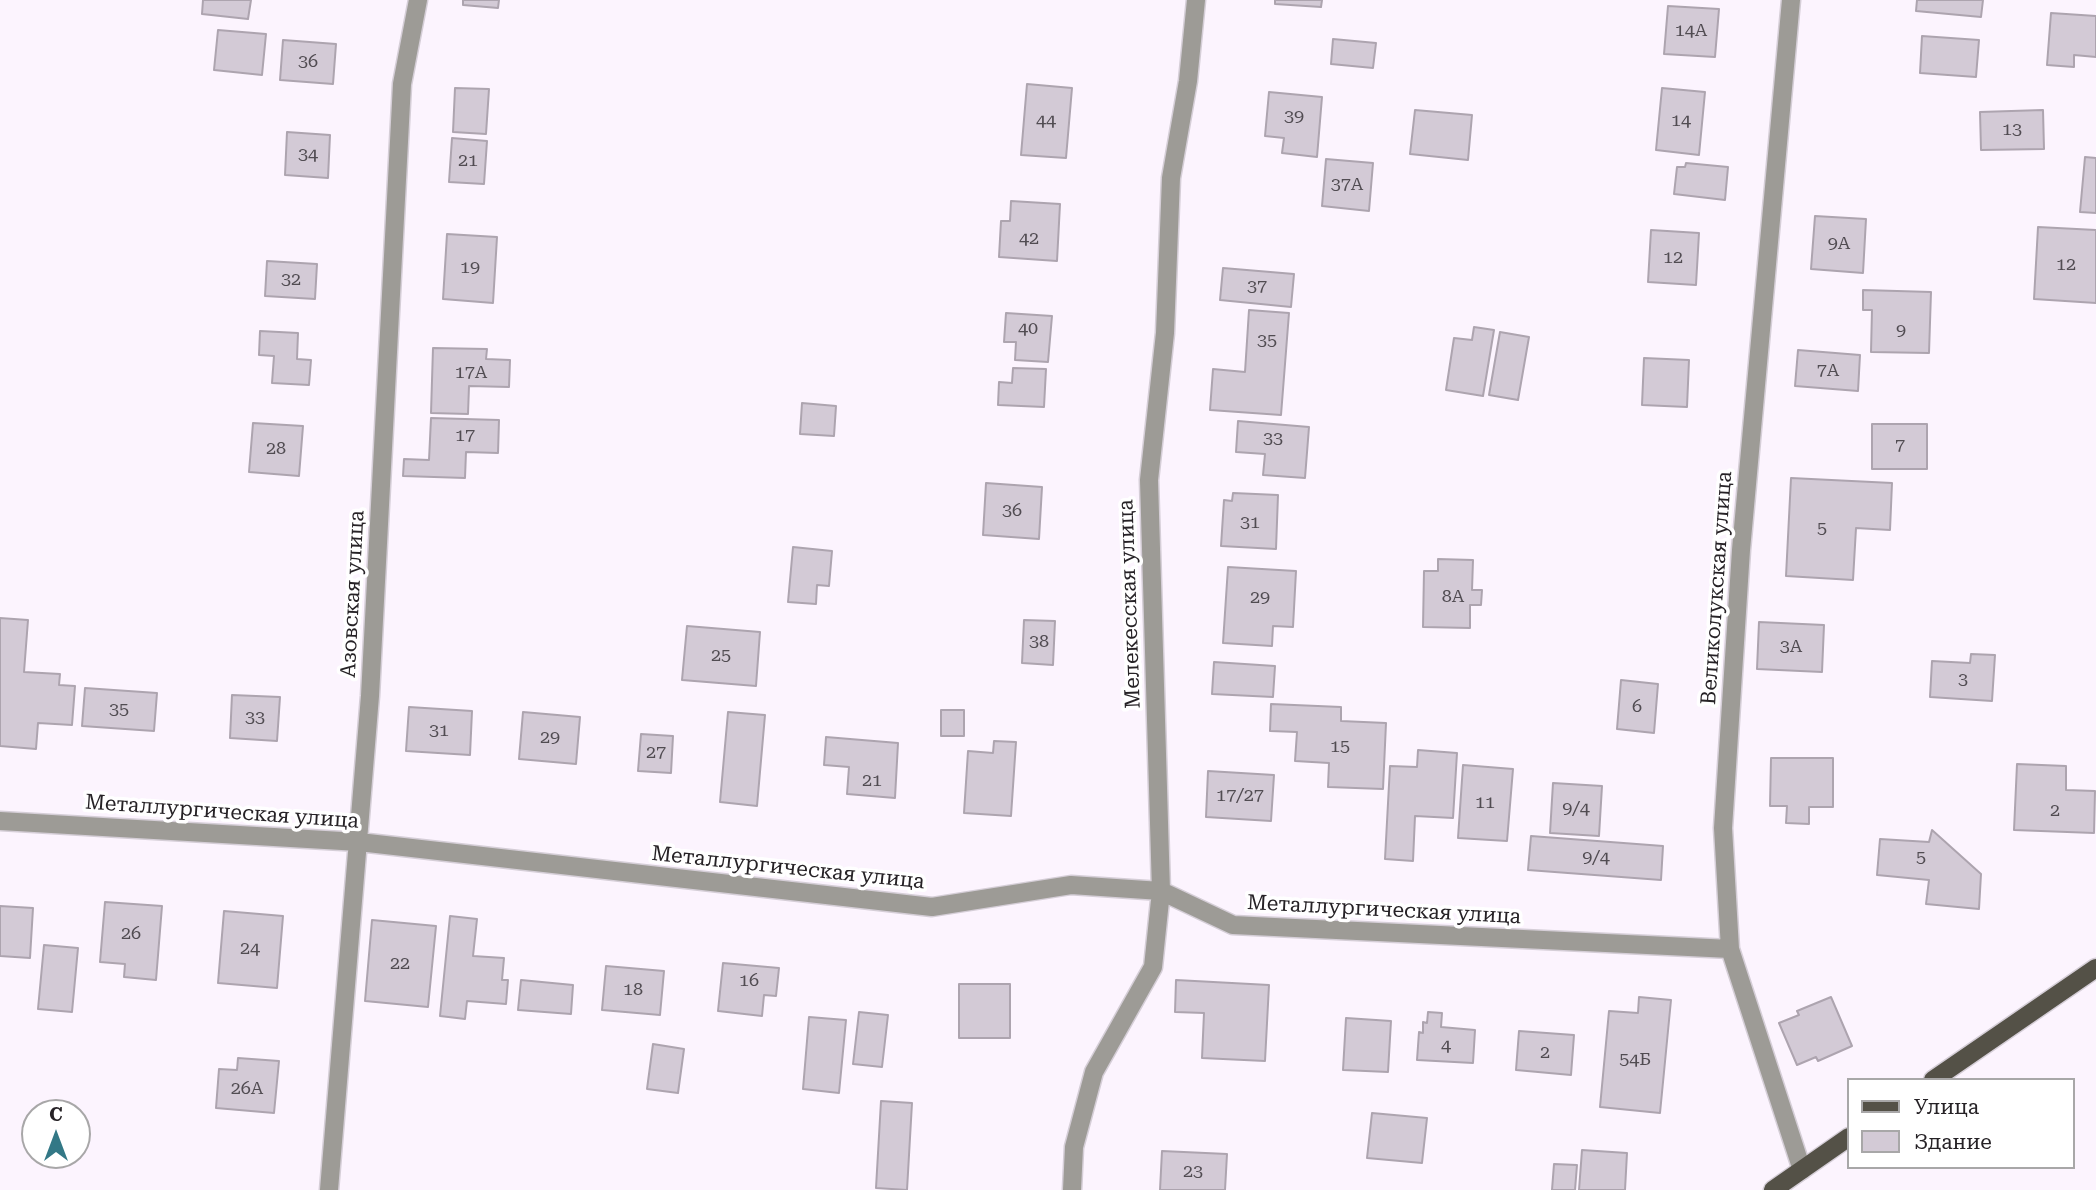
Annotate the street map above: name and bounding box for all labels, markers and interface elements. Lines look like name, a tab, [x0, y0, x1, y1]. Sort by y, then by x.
house number: 14А	[1675, 20, 1707, 42]
house number: 36	[298, 51, 318, 73]
house number: 39	[1284, 106, 1304, 128]
house number: 44	[1036, 110, 1056, 132]
house number: 14	[1671, 110, 1691, 132]
house number: 13	[2002, 119, 2022, 141]
house number: 34	[298, 144, 318, 166]
house number: 21	[458, 150, 478, 172]
house number: 37А	[1331, 174, 1363, 196]
house number: 42	[1019, 228, 1039, 250]
house number: 9А	[1828, 233, 1850, 255]
house number: 12	[1663, 247, 1683, 269]
house number: 12	[2056, 254, 2076, 276]
house number: 19	[460, 257, 480, 279]
house number: 32	[281, 269, 301, 291]
house number: 37	[1247, 276, 1267, 298]
house number: 40	[1018, 318, 1038, 340]
house number: 9	[1896, 320, 1906, 342]
house number: 35	[1257, 330, 1277, 352]
house number: 7А	[1817, 360, 1839, 382]
house number: 17А	[455, 362, 487, 384]
house number: 17	[455, 425, 475, 447]
house number: 33	[1263, 428, 1283, 450]
house number: 7	[1895, 435, 1905, 457]
house number: 28	[266, 438, 286, 460]
street label: Великолукская улица	[1696, 470, 1738, 706]
street label: Мелекесская улица	[1114, 499, 1146, 709]
house number: 36	[1002, 500, 1022, 522]
street label: Азовская улица	[336, 510, 370, 678]
house number: 31	[1240, 512, 1260, 534]
house number: 5	[1817, 518, 1827, 540]
house number: 8А	[1442, 586, 1464, 608]
house number: 29	[1250, 587, 1270, 609]
house number: 38	[1029, 631, 1049, 653]
house number: 3А	[1780, 636, 1802, 658]
house number: 25	[711, 645, 731, 667]
house number: 3	[1958, 669, 1968, 691]
house number: 6	[1632, 696, 1642, 718]
house number: 35	[109, 699, 129, 721]
house number: 33	[245, 707, 265, 729]
house number: 31	[429, 720, 449, 742]
house number: 29	[540, 727, 560, 749]
house number: 15	[1330, 736, 1350, 758]
house number: 27	[646, 742, 666, 764]
house number: 21	[862, 770, 882, 792]
house number: 17/27	[1216, 785, 1264, 807]
street label: Металлургическая улица	[84, 790, 360, 834]
house number: 11	[1475, 792, 1495, 814]
house number: 9/4	[1562, 798, 1590, 820]
house number: 2	[2050, 800, 2060, 822]
street label: Металлургическая улица	[650, 841, 926, 895]
house number: 9/4	[1582, 847, 1610, 869]
house number: 5	[1916, 847, 1926, 869]
street label: Металлургическая улица	[1246, 890, 1522, 930]
house number: 26	[121, 923, 141, 945]
house number: 24	[240, 938, 260, 960]
house number: 22	[390, 953, 410, 975]
house number: 16	[739, 970, 759, 992]
house number: 18	[623, 979, 643, 1001]
house number: 4	[1441, 1035, 1451, 1057]
house number: 2	[1540, 1042, 1550, 1064]
house number: 54Б	[1619, 1049, 1651, 1071]
house number: 26А	[231, 1078, 263, 1100]
legend	[1848, 1078, 2075, 1169]
text: Улица	[1914, 1095, 1979, 1119]
north arrow	[21, 1099, 91, 1169]
text: С	[49, 1103, 63, 1126]
text: Здание	[1914, 1130, 1992, 1154]
house number: 23	[1183, 1161, 1203, 1183]

